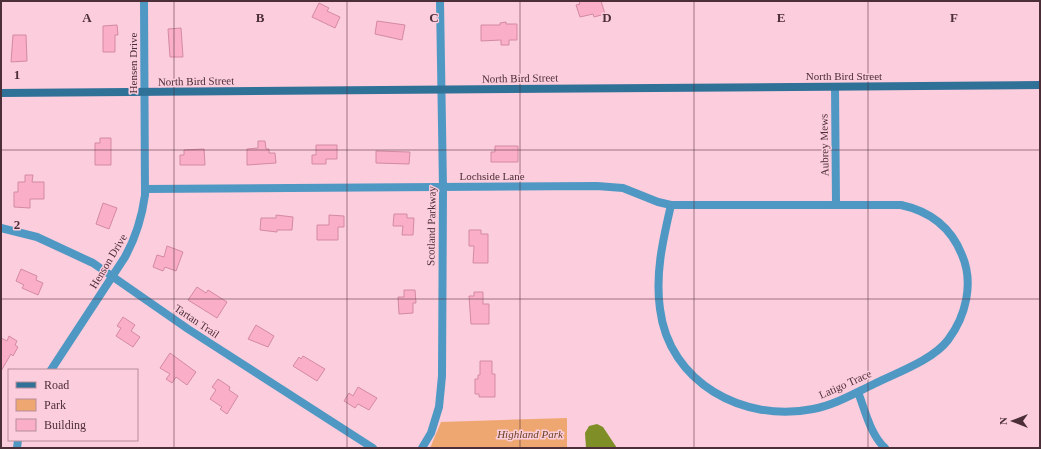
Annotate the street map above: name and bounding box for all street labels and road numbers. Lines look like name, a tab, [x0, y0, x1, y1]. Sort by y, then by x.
street label: Hensen Drive	[127, 32, 139, 93]
street label: North Bird Street	[806, 70, 882, 82]
street label: North Bird Street	[482, 71, 558, 85]
street label: North Bird Street	[158, 74, 234, 88]
street label: Aubrey Mews	[817, 114, 831, 176]
street label: Lochside Lane	[459, 170, 525, 182]
street label: Scotland Parkway	[424, 186, 438, 266]
street label: Henson Drive	[87, 231, 129, 290]
street label: Tartan Trail	[172, 302, 222, 340]
street label: Latigo Trace	[817, 367, 873, 401]

